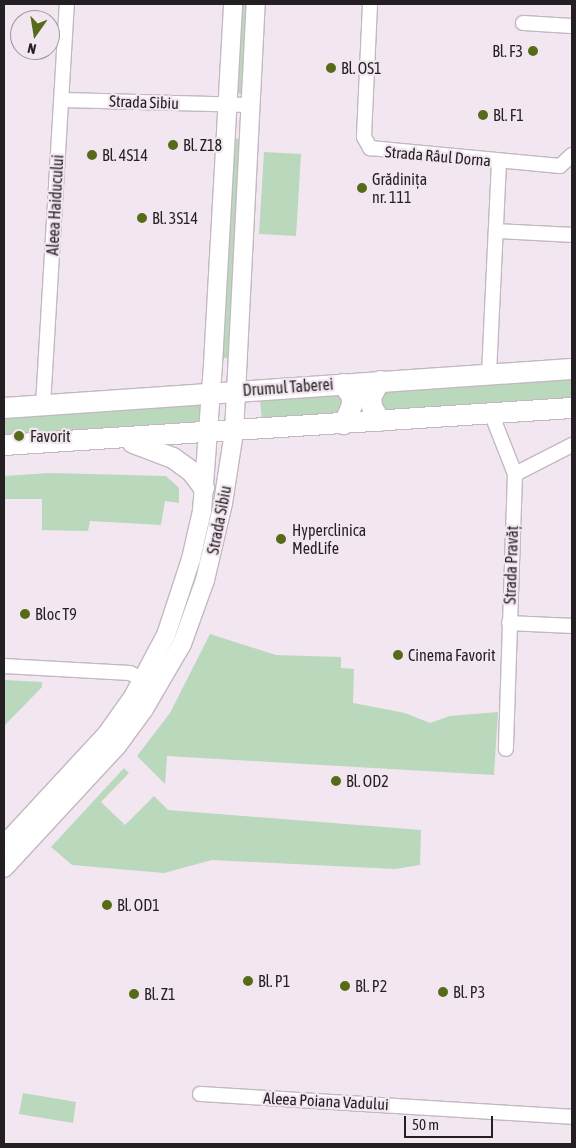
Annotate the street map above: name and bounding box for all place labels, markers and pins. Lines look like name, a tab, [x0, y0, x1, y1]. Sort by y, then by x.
place label: Bl. F3	[492, 41, 523, 61]
marker: Bl. F3	[527, 45, 539, 57]
place label: Bl. OS1	[341, 58, 381, 78]
marker: Bl. OS1	[325, 62, 337, 74]
place label: Bl. F1	[493, 105, 524, 125]
marker: Bl. F1	[477, 109, 489, 121]
place label: Bl. Z18	[183, 135, 222, 155]
marker: Bl. Z18	[167, 139, 179, 151]
place label: Bl. 4S14	[102, 145, 148, 165]
marker: Bl. 4S14	[86, 149, 98, 161]
place label: Grădinița nr. 111	[372, 169, 427, 207]
marker: Grădinița nr. 111	[356, 182, 368, 194]
place label: Bl. 3S14	[152, 208, 198, 228]
marker: Bl. 3S14	[136, 212, 148, 224]
place label: Favorit	[30, 426, 71, 446]
marker: Favorit	[12, 429, 26, 443]
place label: Hyperclinica MedLife	[292, 520, 366, 558]
marker: Hyperclinica MedLife	[274, 532, 288, 546]
place label: Bloc T9	[35, 604, 77, 624]
marker: Bloc T9	[19, 608, 31, 620]
place label: Cinema Favorit	[408, 645, 496, 665]
marker: Cinema Favorit	[392, 649, 404, 661]
place label: Bl. OD2	[346, 771, 389, 791]
marker: Bl. OD2	[330, 775, 342, 787]
place label: Bl. OD1	[117, 895, 160, 915]
marker: Bl. OD1	[101, 899, 113, 911]
place label: Bl. P1	[258, 971, 290, 991]
marker: Bl. P1	[242, 975, 254, 987]
place label: Bl. P2	[355, 976, 387, 996]
marker: Bl. P2	[339, 980, 351, 992]
place label: Bl. P3	[453, 982, 485, 1002]
place label: Bl. Z1	[144, 984, 176, 1004]
marker: Bl. P3	[437, 986, 449, 998]
marker: Bl. Z1	[128, 988, 140, 1000]

